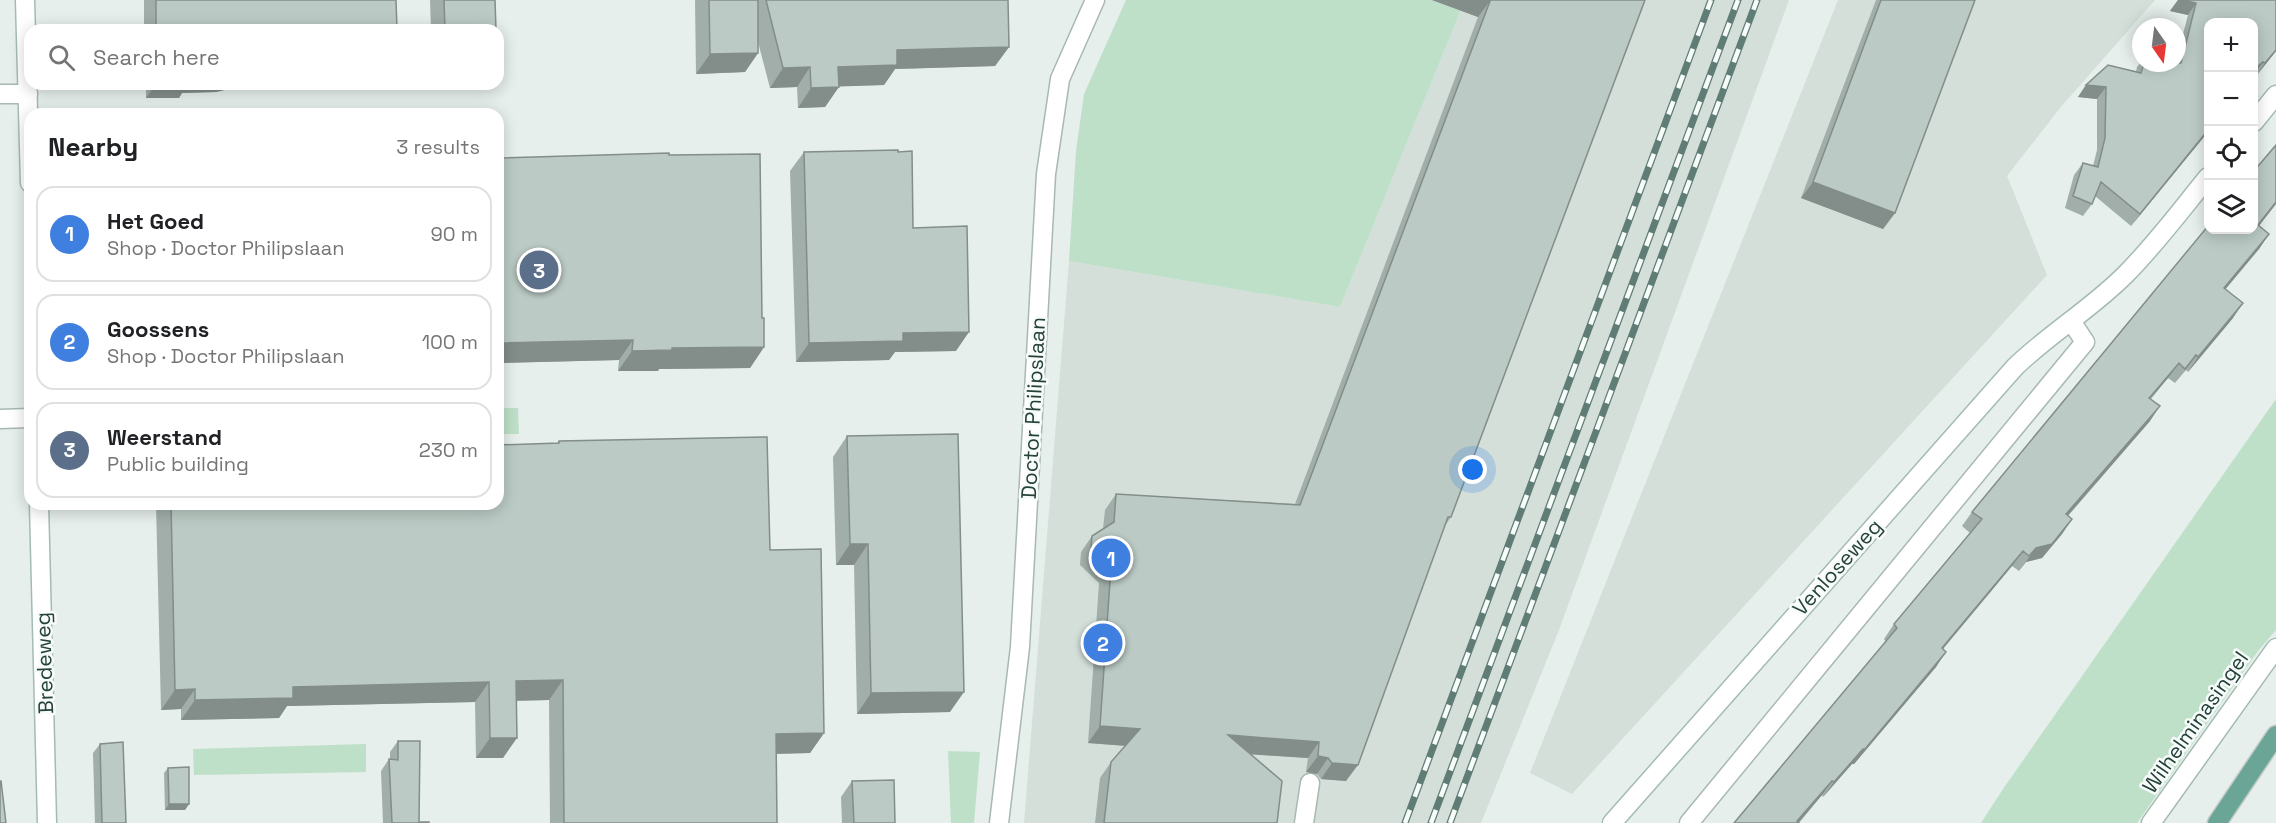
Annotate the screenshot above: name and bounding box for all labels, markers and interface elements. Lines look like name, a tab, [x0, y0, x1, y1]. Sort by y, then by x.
north arrow	[2132, 18, 2186, 72]
map controls	[2204, 18, 2258, 234]
button: +	[2204, 18, 2258, 72]
search box	[24, 24, 504, 90]
icon: search	[45, 41, 78, 74]
text: Search here	[93, 43, 220, 71]
button: −	[2204, 72, 2258, 126]
button: locate	[2204, 126, 2258, 180]
text: Nearby	[48, 130, 138, 164]
text: 3 results	[396, 134, 480, 160]
button: layers	[2204, 180, 2258, 234]
text: Het Goed	[107, 207, 204, 235]
text: 1	[65, 221, 74, 247]
text: 90 m	[431, 221, 478, 247]
text: Shop · Doctor Philipslaan	[107, 235, 344, 261]
pin: 3	[520, 248, 558, 292]
text: Goossens	[107, 315, 209, 343]
street label: Doctor Philipslaan	[1015, 316, 1051, 500]
text: 2	[64, 329, 75, 355]
text: 100 m	[422, 329, 478, 355]
text: Shop · Doctor Philipslaan	[107, 343, 344, 369]
text: Weerstand	[107, 423, 222, 451]
text: 3	[63, 437, 76, 463]
text: 230 m	[419, 437, 478, 463]
text: Public building	[107, 451, 249, 477]
your location	[1458, 455, 1487, 484]
street label: Venloseweg	[1786, 513, 1888, 621]
pin: 1	[1092, 536, 1130, 580]
street label: Bredeweg	[29, 611, 59, 715]
pin: 2	[1084, 620, 1122, 666]
street label: Wilhelminasingel	[2136, 646, 2254, 798]

